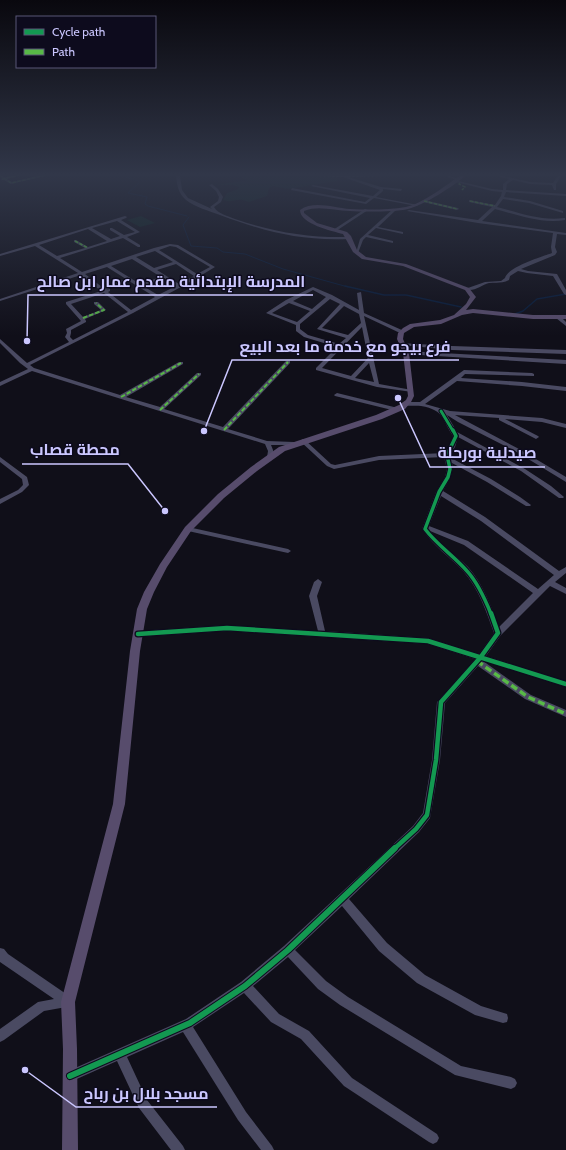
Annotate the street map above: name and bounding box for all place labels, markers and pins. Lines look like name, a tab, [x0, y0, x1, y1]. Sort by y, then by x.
callout: المدرسة الإبتدائية مقدم عمار ابن صالح	[28, 267, 313, 295]
callout: فرع بيجو مع خدمة ما بعد البيع	[232, 332, 459, 360]
callout: محطة قصاب	[22, 436, 128, 464]
callout: صيدلية بورحلة	[430, 439, 545, 467]
callout: مسجد بلال بن رباح	[76, 1079, 217, 1107]

